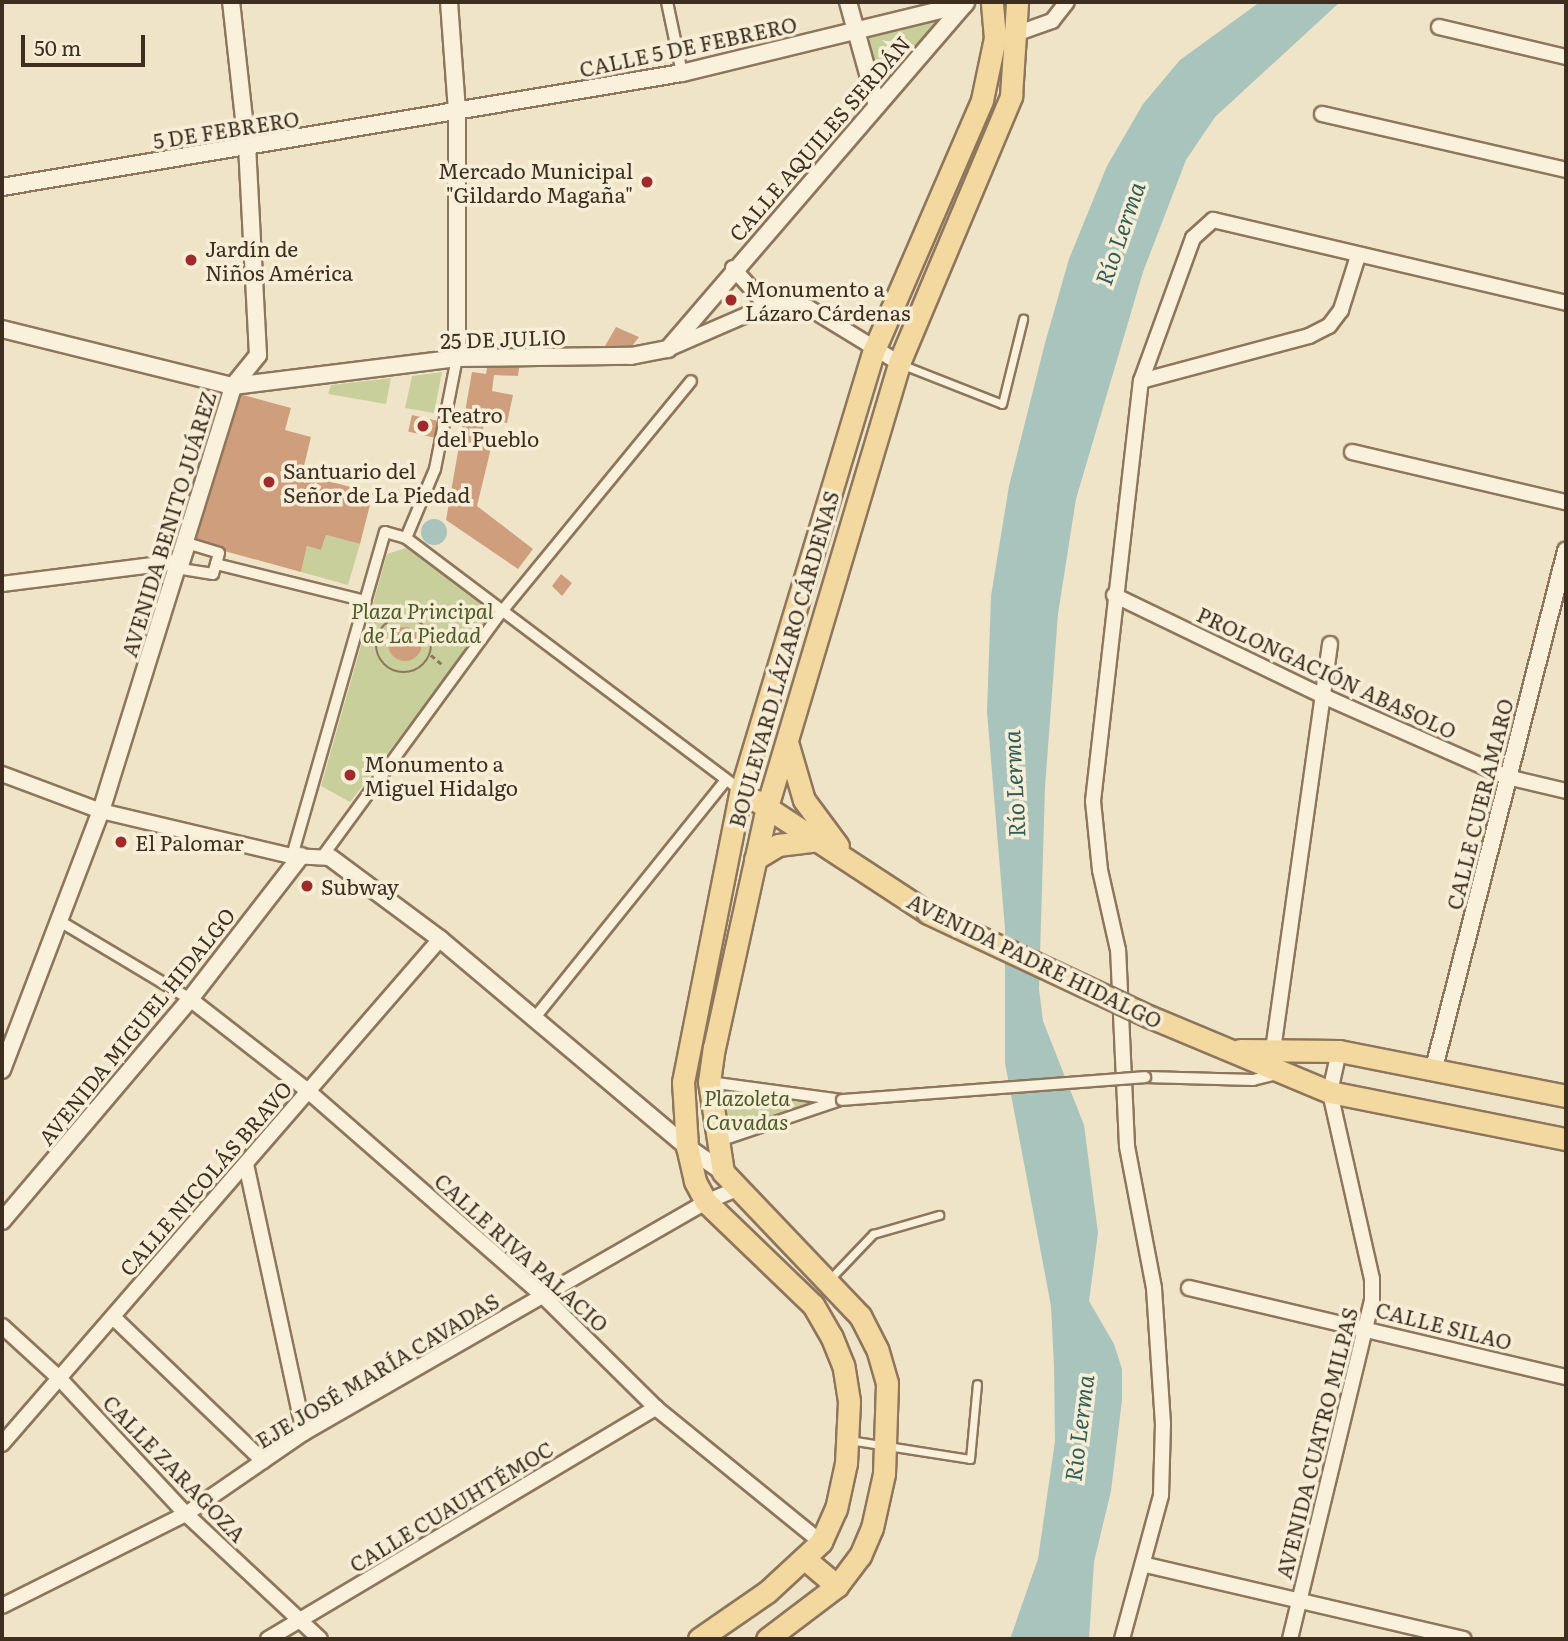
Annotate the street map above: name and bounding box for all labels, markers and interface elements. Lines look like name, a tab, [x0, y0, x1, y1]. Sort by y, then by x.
street label: CALLE 5 DE FEBRERO	[577, 11, 799, 81]
scale bar	[24, 21, 149, 65]
street label: CALLE AQUILES SERDÁN	[723, 30, 915, 246]
text: 50 m	[34, 31, 81, 62]
street label: 5 DE FEBRERO	[151, 105, 301, 153]
place label: Mercado Municipal "Gildardo Magaña"	[438, 157, 633, 207]
marker: Mercado Municipal "Gildardo Magaña"	[639, 174, 655, 190]
water label: Río Lerma	[1088, 178, 1150, 288]
place label: Jardín de Niños América	[205, 235, 353, 285]
marker: Jardín de Niños América	[183, 252, 199, 268]
place label: Monumento a Lázaro Cárdenas	[745, 275, 910, 325]
marker: Monumento a Lázaro Cárdenas	[723, 292, 739, 308]
street label: 25 DE JULIO	[440, 323, 566, 353]
street label: AVENIDA BENITO JUÁREZ	[116, 388, 220, 660]
place label: Teatro del Pueblo	[437, 401, 539, 451]
marker: Teatro del Pueblo	[415, 418, 431, 434]
place label: Santuario del Señor de La Piedad	[283, 457, 470, 507]
marker: Santuario del Señor de La Piedad	[261, 474, 277, 490]
street label: BOULEVARD LÁZARO CÁRDENAS	[723, 488, 843, 830]
park label: Plaza Principal de La Piedad	[351, 597, 493, 647]
street label: PROLONGACIÓN ABASOLO	[1193, 601, 1461, 743]
street label: CALLE CUERAMARO	[1441, 696, 1517, 912]
water label: Río Lerma	[996, 730, 1030, 838]
place label: Monumento a Miguel Hidalgo	[364, 750, 518, 800]
marker: Monumento a Miguel Hidalgo	[342, 767, 358, 783]
place label: El Palomar	[135, 829, 244, 855]
marker: El Palomar	[113, 834, 129, 850]
place label: Subway	[321, 873, 399, 899]
marker: Subway	[299, 878, 315, 894]
street label: AVENIDA PADRE HIDALGO	[904, 887, 1166, 1033]
street label: AVENIDA MIGUEL HIDALGO	[33, 902, 239, 1150]
street label: CALLE NICOLÁS BRAVO	[114, 1076, 296, 1280]
park label: Plazoleta Cavadas	[704, 1084, 790, 1134]
street label: CALLE RIVA PALACIO	[430, 1167, 614, 1337]
street label: EJE JOSÉ MARÍA CAVADAS	[251, 1287, 503, 1453]
street label: CALLE SILAO	[1373, 1296, 1515, 1354]
street label: AVENIDA CUATRO MILPAS	[1270, 1305, 1362, 1581]
water label: Río Lerma	[1058, 1373, 1098, 1483]
street label: CALLE ZARAGOZA	[99, 1389, 251, 1547]
street label: CALLE CUAUHTÉMOC	[345, 1435, 557, 1577]

